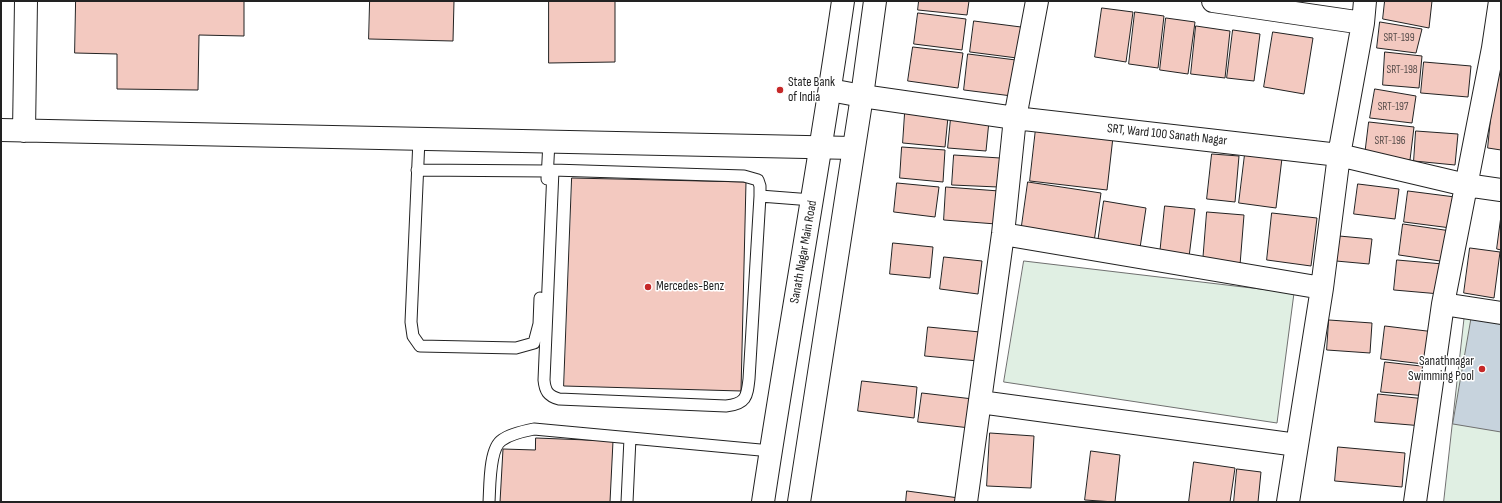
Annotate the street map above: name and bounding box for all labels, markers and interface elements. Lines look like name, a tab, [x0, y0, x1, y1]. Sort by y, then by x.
house number: SRT-199	[1383, 31, 1415, 45]
house number: SRT-198	[1386, 63, 1418, 77]
place label: State Bank of India	[788, 75, 835, 106]
marker: State Bank of India	[775, 85, 785, 95]
house number: SRT-197	[1378, 100, 1408, 114]
street label: SRT, Ward 100 Sanath Nagar	[1106, 121, 1228, 149]
house number: SRT-196	[1374, 134, 1406, 148]
street label: Sanath Nagar Main Road	[787, 199, 821, 305]
place label: Mercedes-Benz	[656, 279, 724, 295]
marker: Mercedes-Benz	[643, 282, 653, 292]
place label: Sanathnagar Swimming Pool	[1408, 354, 1474, 385]
marker: Sanathnagar Swimming Pool	[1477, 364, 1487, 374]

